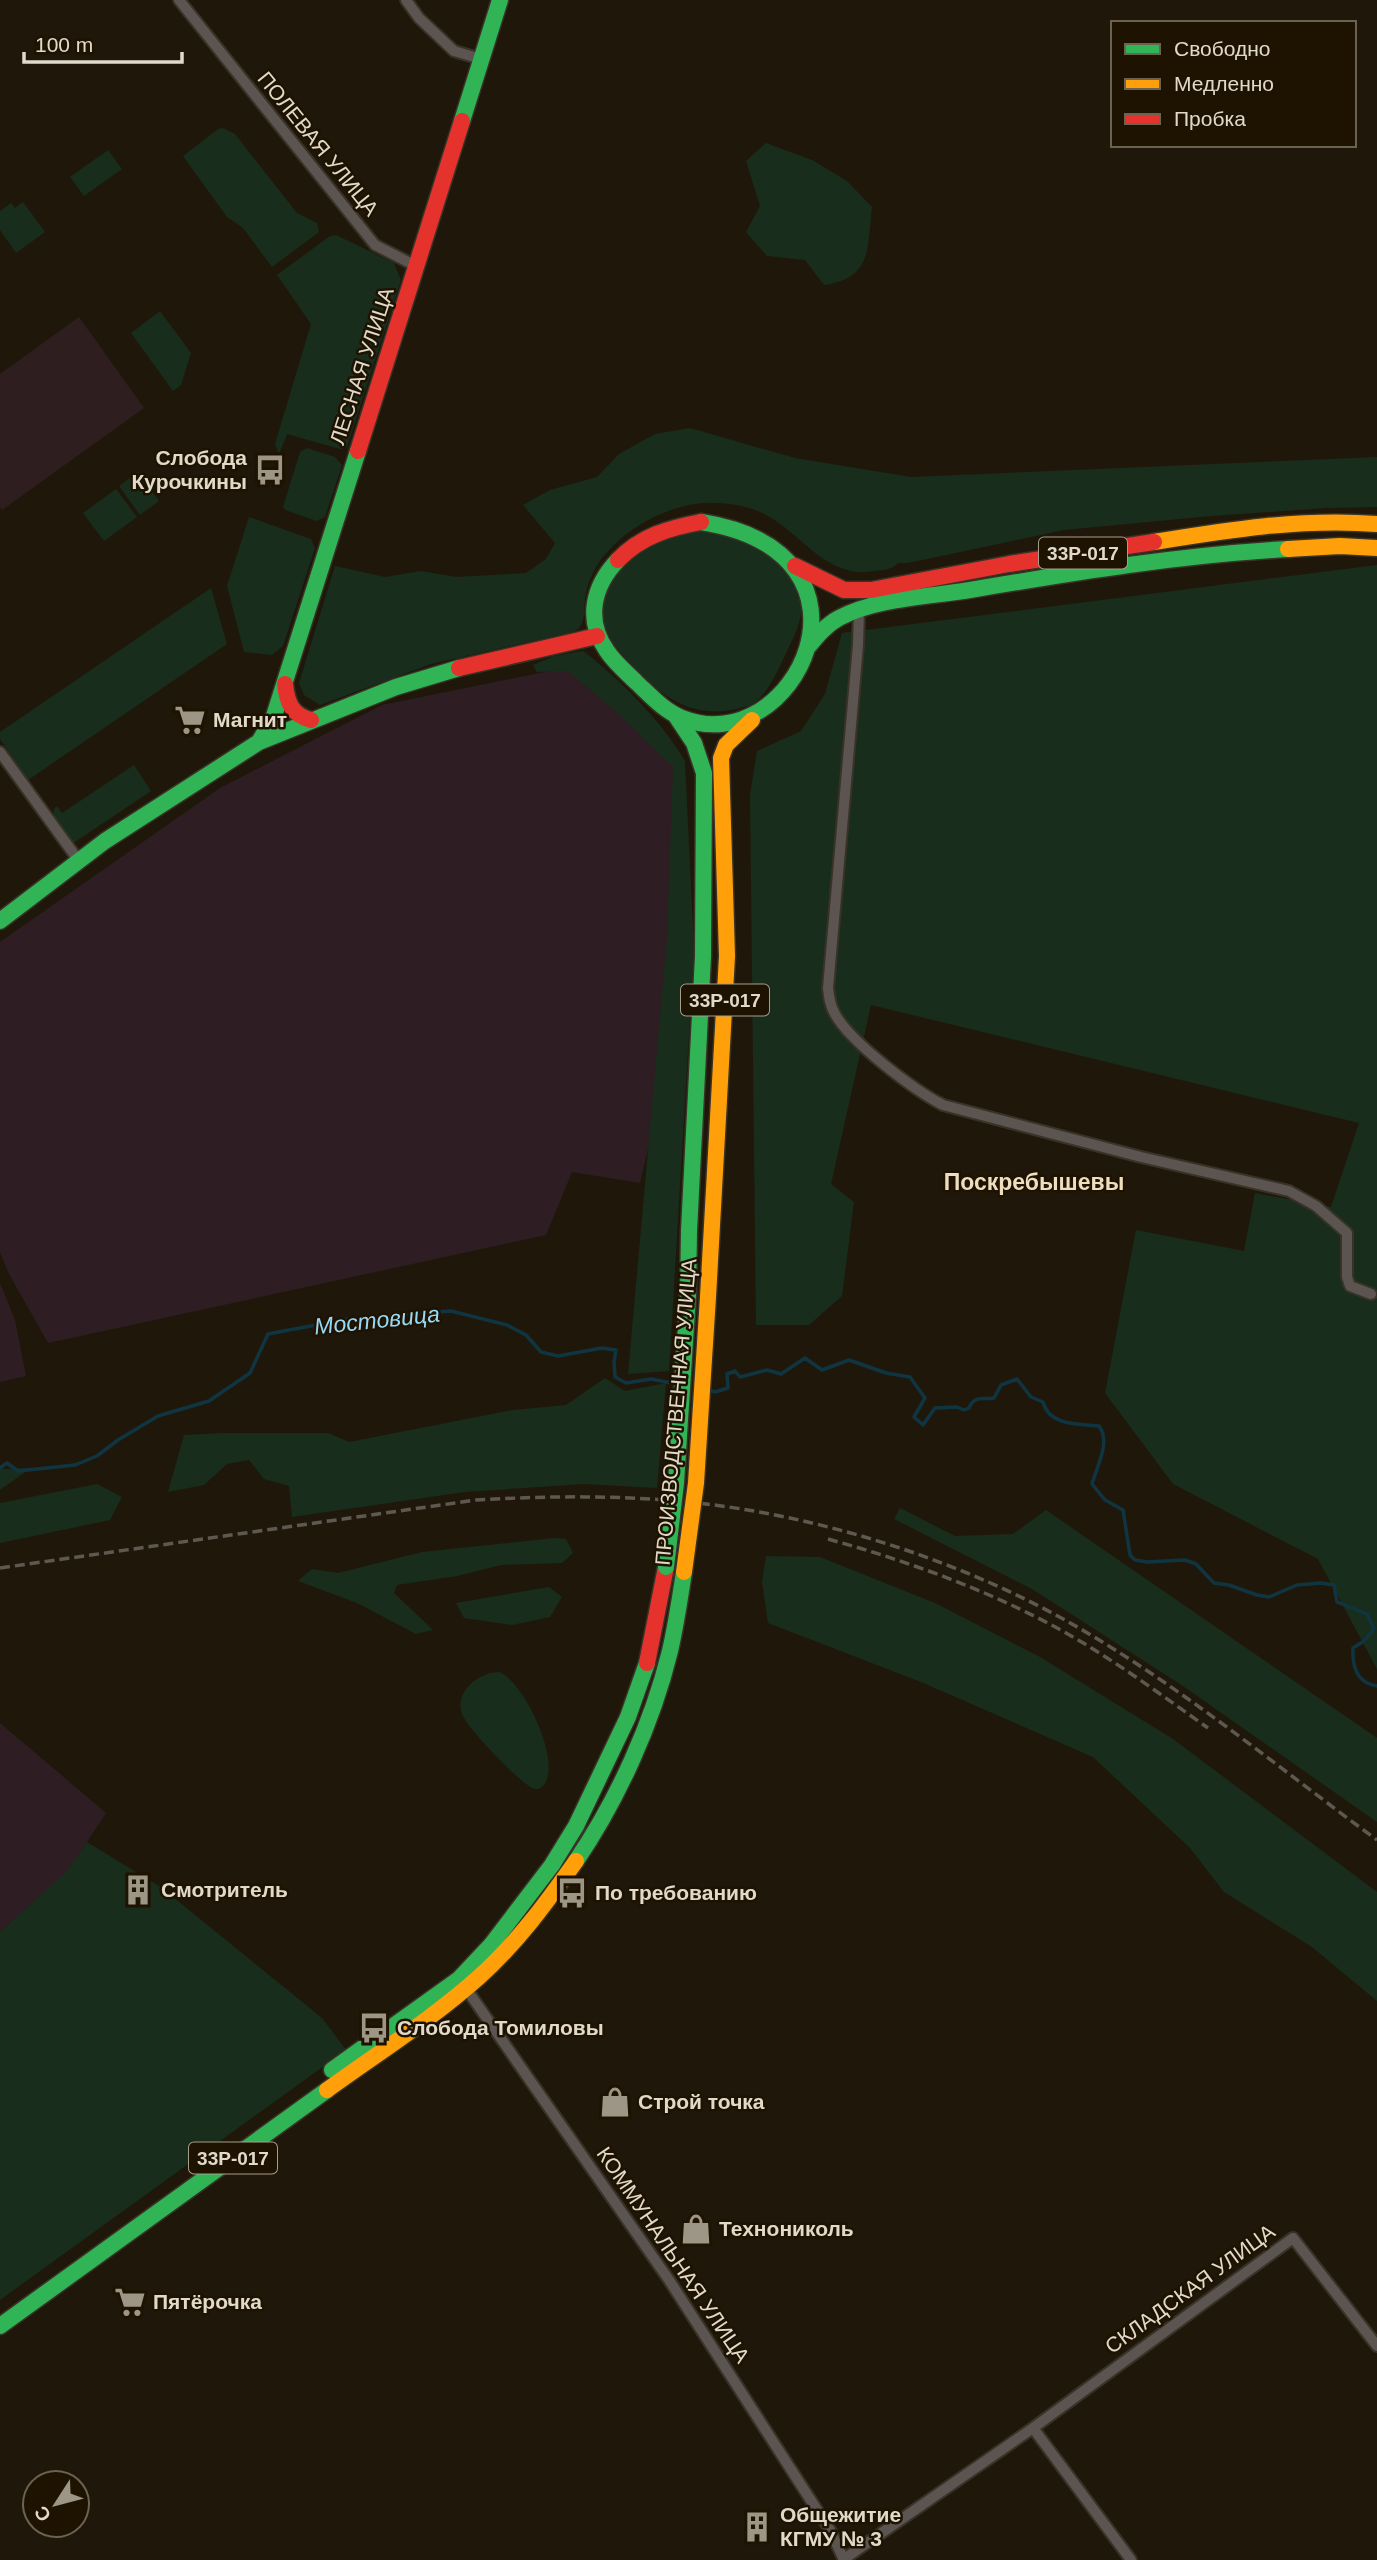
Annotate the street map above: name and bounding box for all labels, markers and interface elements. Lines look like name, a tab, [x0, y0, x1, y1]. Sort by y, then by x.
scale bar	[24, 21, 182, 65]
legend	[1111, 21, 1356, 147]
text: 100 m	[35, 33, 93, 56]
text: Свободно	[1174, 37, 1271, 60]
street label: ПОЛЕВАЯ УЛИЦА	[253, 67, 383, 220]
text: Медленно	[1174, 72, 1274, 95]
text: Пробка	[1174, 107, 1246, 130]
street label: ЛЕСНАЯ УЛИЦА	[325, 284, 398, 447]
place label: Слобода Курочкины	[131, 446, 247, 493]
bus stop icon: Слобода Курочкины	[253, 453, 287, 487]
road number: 33Р-017	[1039, 538, 1127, 568]
supermarket icon: Магнит	[173, 703, 207, 737]
place label: Магнит	[213, 708, 287, 731]
road number: 33Р-017	[681, 984, 769, 1016]
district label: Поскребышевы	[944, 1169, 1124, 1195]
street label: ПРОИЗВОДСТВЕННАЯ УЛИЦА	[651, 1258, 700, 1566]
water label: Мостовица	[313, 1300, 441, 1340]
building icon: Смотритель	[121, 1873, 155, 1907]
bus stop icon: По требованию	[555, 1876, 589, 1910]
place label: Смотритель	[161, 1878, 288, 1901]
place label: По требованию	[595, 1881, 757, 1904]
bus stop icon: Слобода Томиловы	[357, 2011, 391, 2045]
place label: Слобода Томиловы	[397, 2016, 604, 2039]
shop icon: Строй точка	[598, 2085, 632, 2119]
place label: Строй точка	[638, 2090, 765, 2113]
road number: 33Р-017	[189, 2142, 277, 2174]
street label: КОММУНАЛЬНАЯ УЛИЦА	[593, 2143, 754, 2367]
shop icon: Технониколь	[679, 2212, 713, 2246]
place label: Технониколь	[719, 2217, 854, 2240]
street label: СКЛАДСКАЯ УЛИЦА	[1101, 2219, 1279, 2358]
supermarket icon: Пятёрочка	[113, 2285, 147, 2319]
place label: Пятёрочка	[153, 2290, 262, 2313]
north arrow	[21, 2469, 91, 2539]
text: С	[30, 2502, 55, 2525]
place label: Общежитие КГМУ № 3	[780, 2503, 901, 2550]
building icon: Общежитие КГМУ № 3	[740, 2510, 774, 2544]

